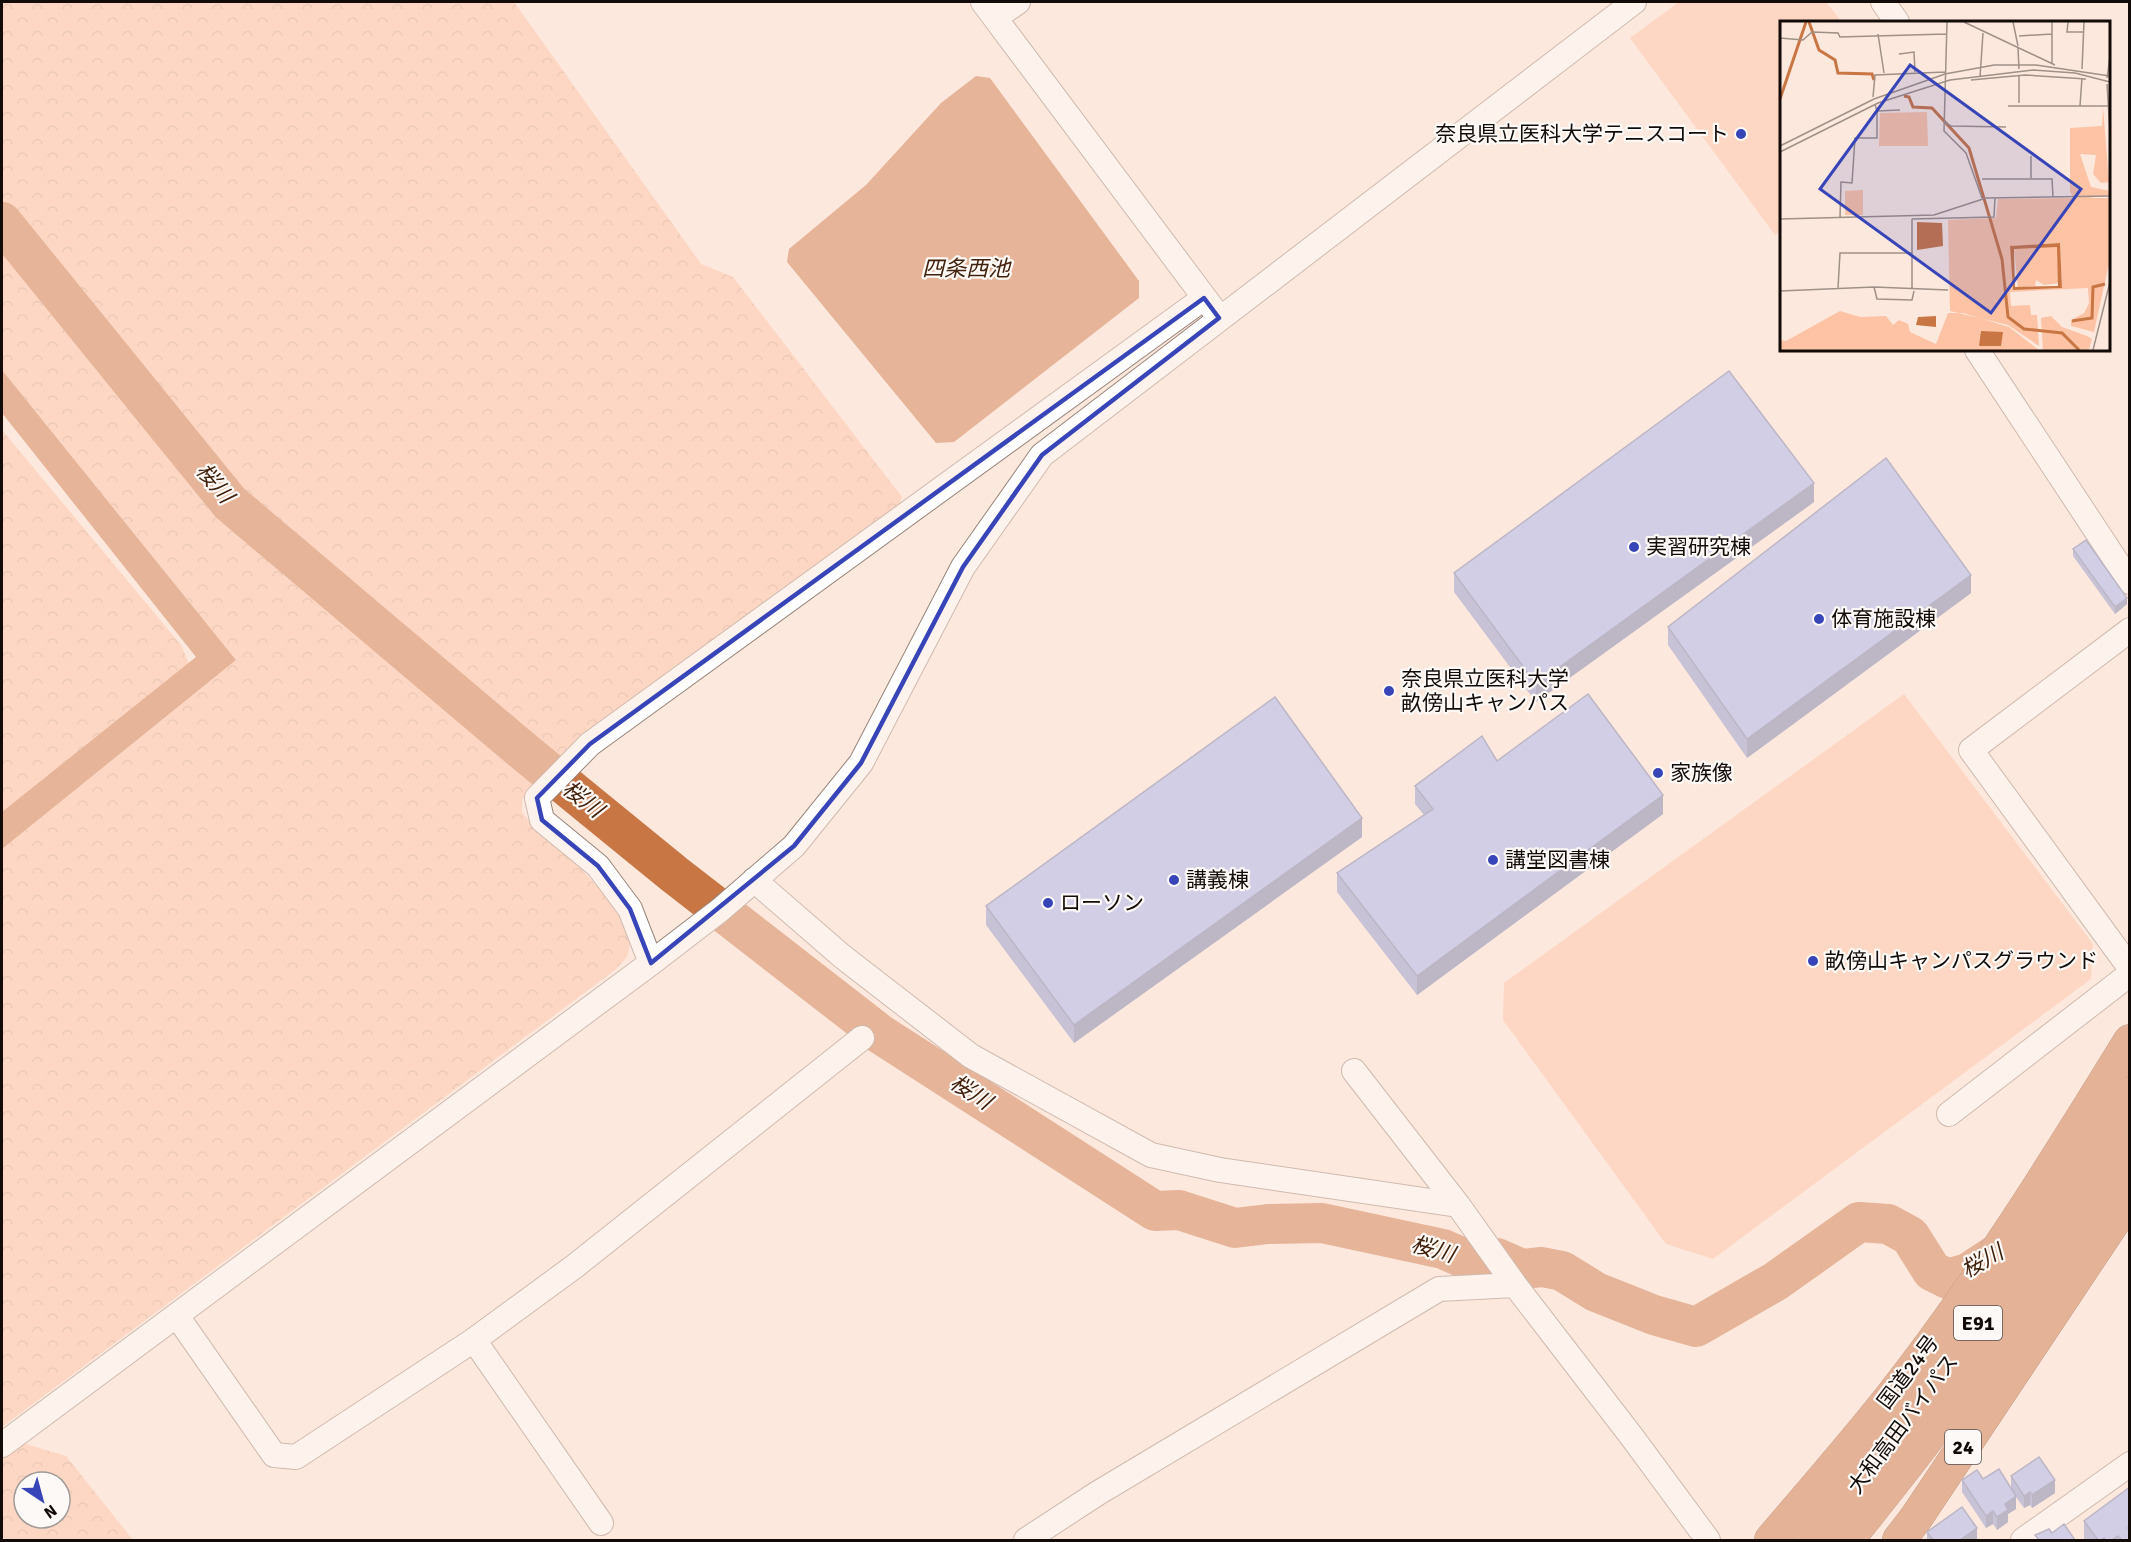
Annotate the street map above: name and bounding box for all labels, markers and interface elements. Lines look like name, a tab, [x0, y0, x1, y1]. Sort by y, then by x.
inset map	[1780, 21, 2110, 351]
place label: 奈良県立医科大学テニスコート	[1435, 121, 1729, 147]
marker: 奈良県立医科大学テニスコート	[1734, 127, 1748, 141]
water label: 四条西池	[922, 255, 1012, 282]
water label: 桜川	[191, 457, 241, 510]
place label: 実習研究棟	[1646, 534, 1751, 560]
marker: 実習研究棟	[1627, 540, 1641, 554]
place label: 体育施設棟	[1831, 606, 1936, 632]
marker: 体育施設棟	[1812, 612, 1826, 626]
place label: 奈良県立医科大学 畝傍山キャンパス	[1401, 666, 1569, 716]
marker: 奈良県立医科大学 畝傍山キャンパス	[1382, 684, 1396, 698]
place label: 家族像	[1670, 760, 1733, 786]
marker: 家族像	[1651, 766, 1665, 780]
water label: 桜川	[557, 775, 610, 824]
place label: 講堂図書棟	[1505, 847, 1610, 873]
marker: 講堂図書棟	[1486, 853, 1500, 867]
place label: 講義棟	[1186, 867, 1249, 893]
marker: 講義棟	[1167, 873, 1181, 887]
place label: ローソン	[1060, 890, 1144, 916]
marker: ローソン	[1041, 896, 1055, 910]
place label: 畝傍山キャンパスグラウンド	[1825, 948, 2098, 974]
marker: 畝傍山キャンパスグラウンド	[1806, 954, 1820, 968]
water label: 桜川	[945, 1069, 998, 1116]
water label: 桜川	[1408, 1230, 1460, 1269]
water label: 桜川	[1956, 1238, 2010, 1283]
road number: E91	[1954, 1306, 2002, 1340]
street label: 国道24号	[1872, 1330, 1944, 1414]
street label: 大和高田バイパス	[1842, 1349, 1964, 1499]
road number: 24	[1945, 1430, 1981, 1464]
north arrow	[12, 1470, 72, 1530]
text: N	[40, 1500, 61, 1523]

